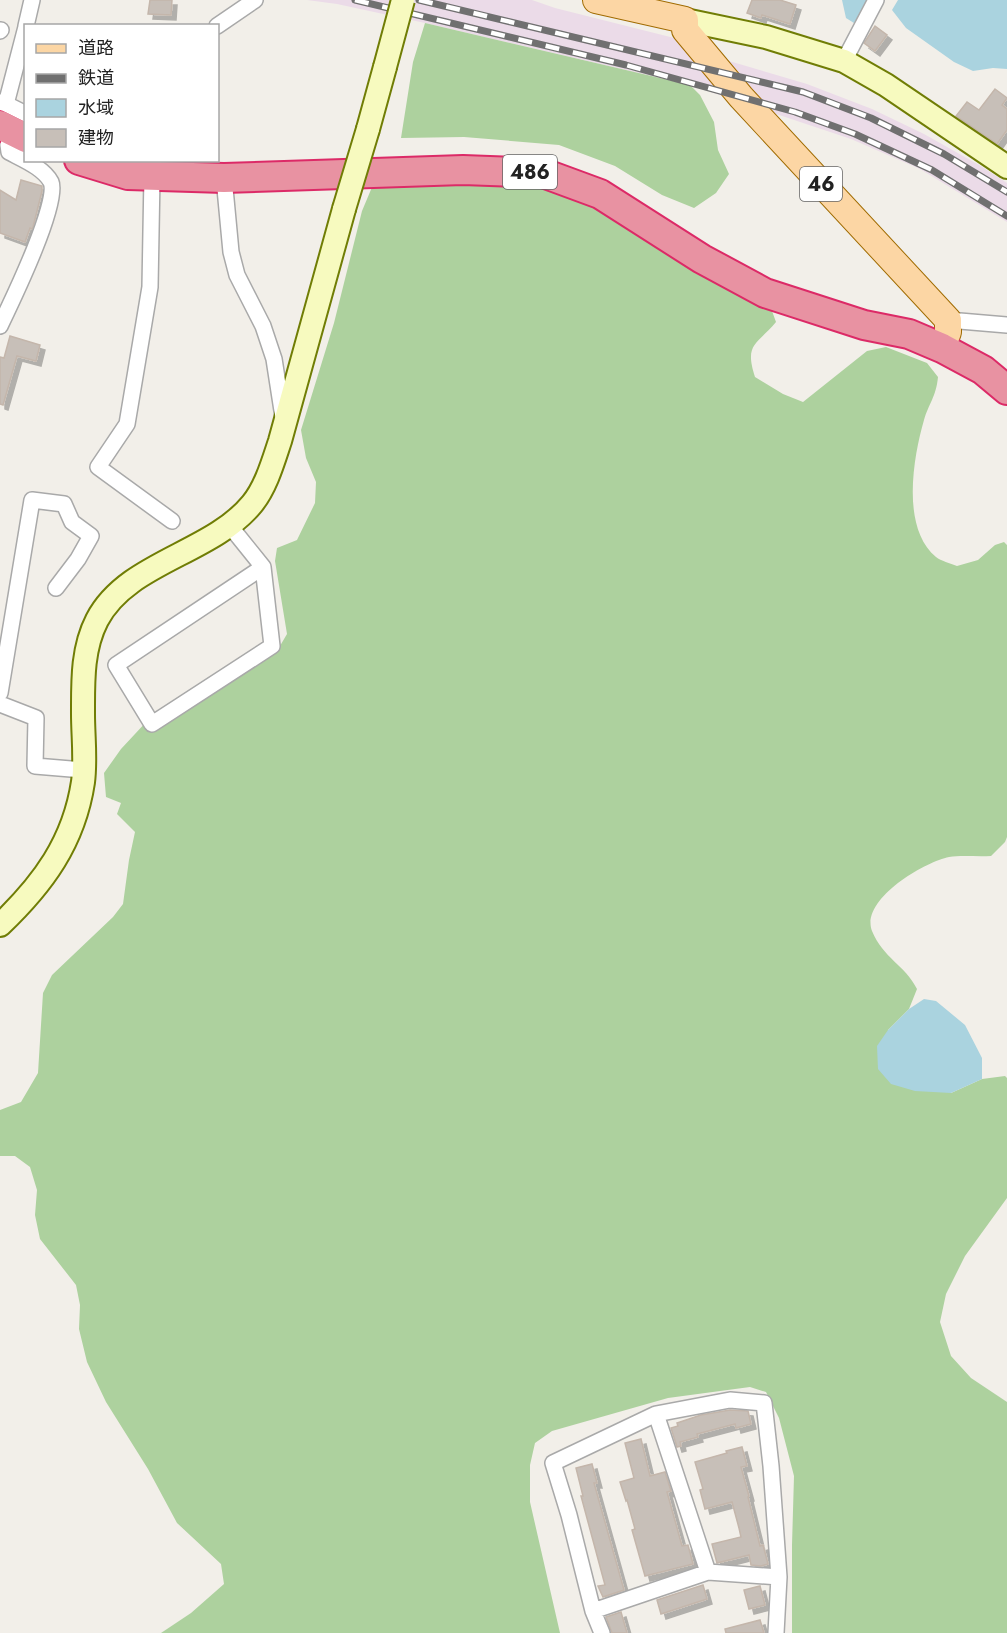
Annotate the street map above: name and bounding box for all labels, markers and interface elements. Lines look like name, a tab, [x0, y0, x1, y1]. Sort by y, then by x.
legend	[24, 24, 219, 162]
text: 道路	[78, 35, 114, 61]
text: 鉄道	[78, 65, 114, 91]
text: 水域	[78, 95, 114, 121]
text: 建物	[78, 125, 114, 151]
road number: 486	[503, 155, 557, 189]
road number: 46	[800, 167, 842, 201]

